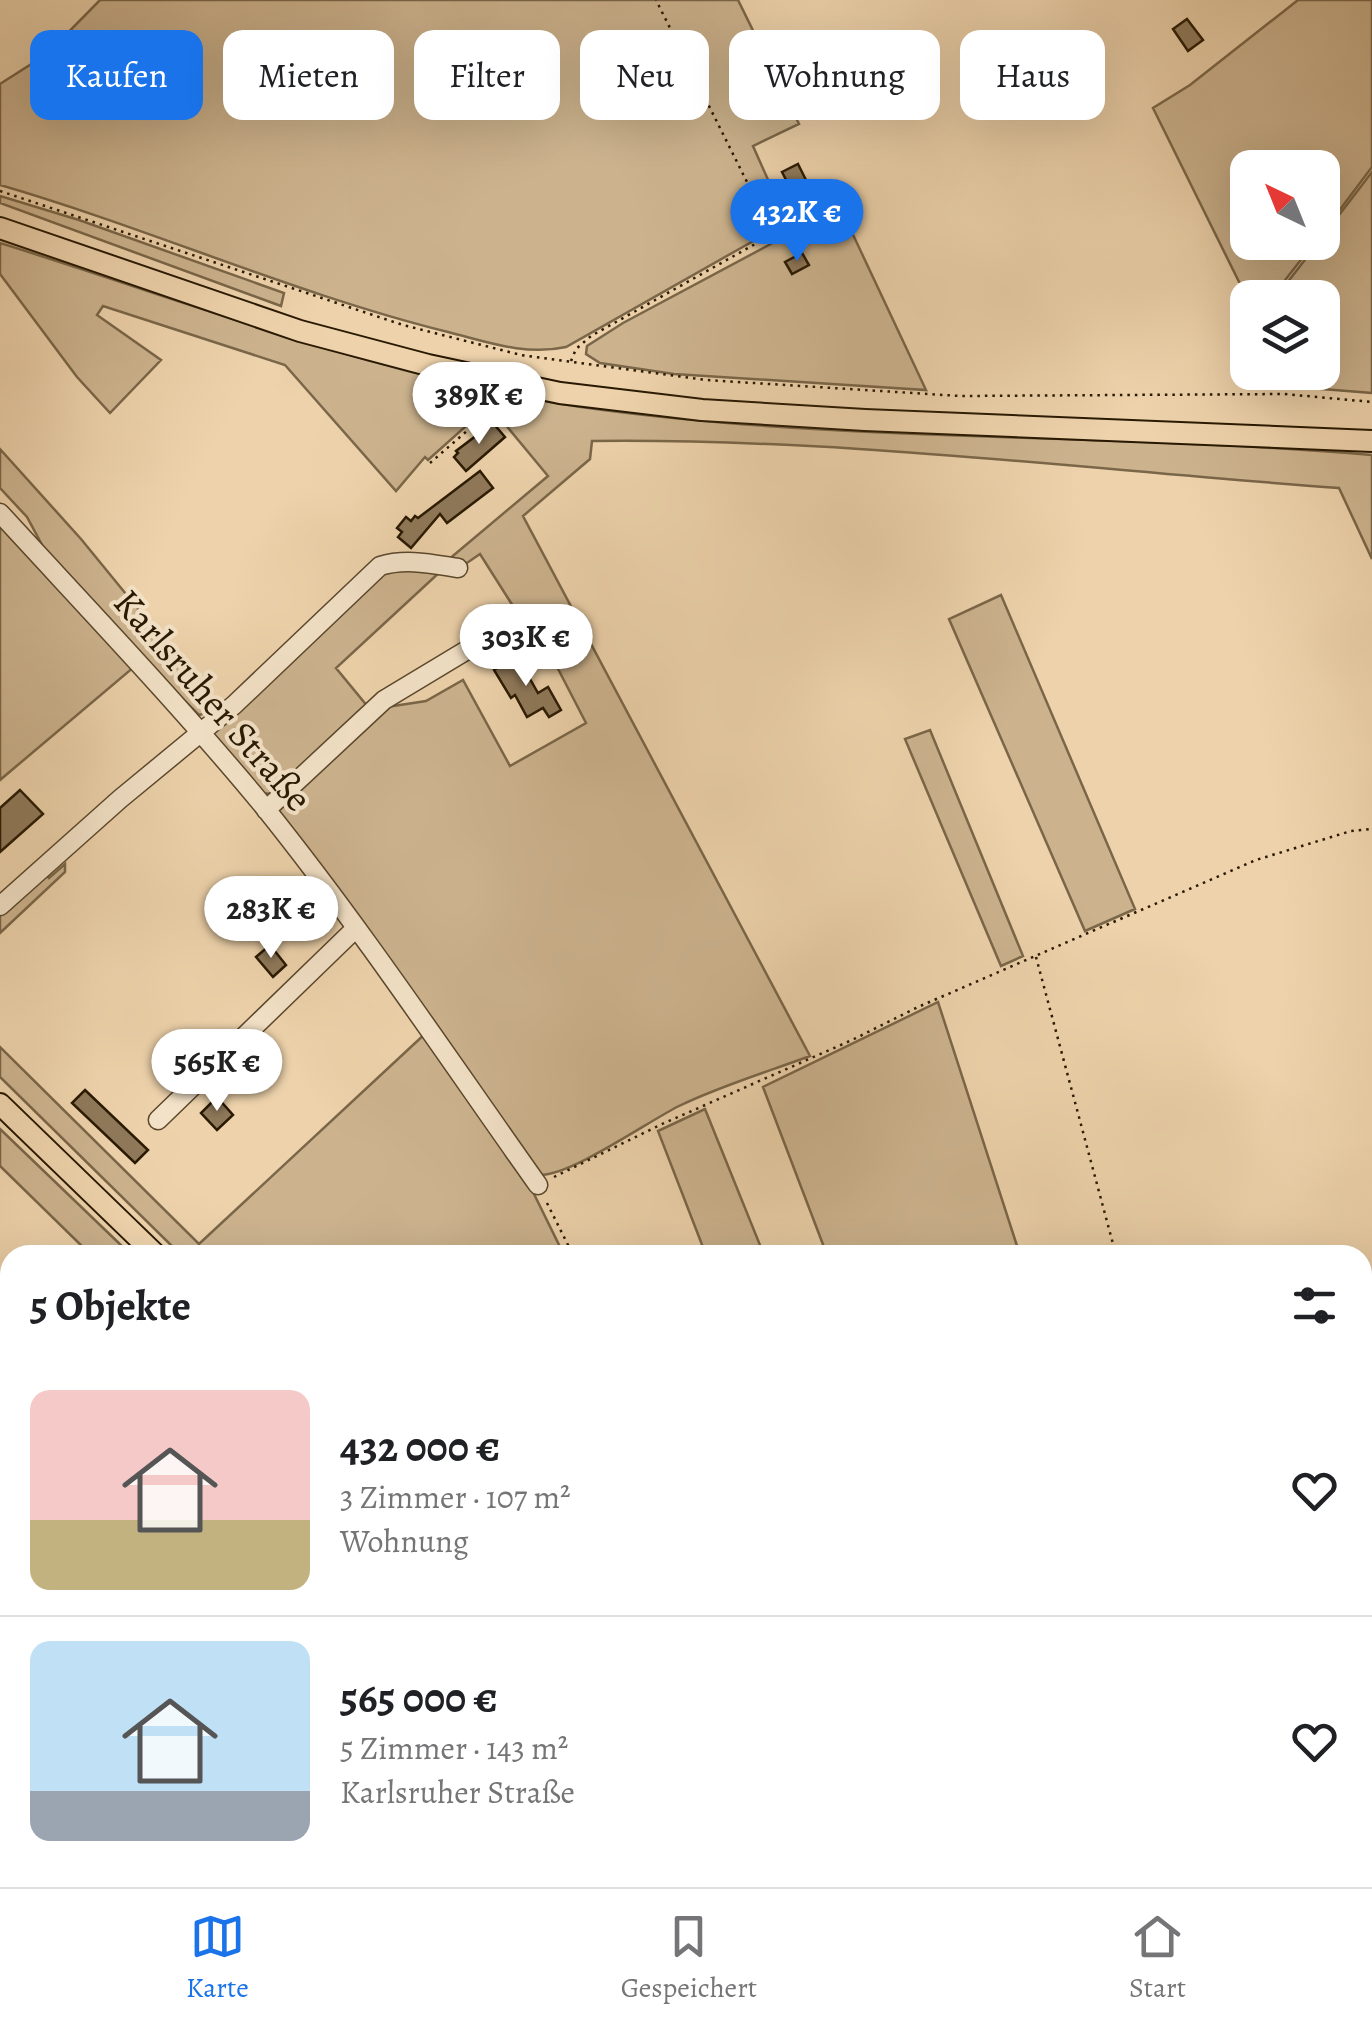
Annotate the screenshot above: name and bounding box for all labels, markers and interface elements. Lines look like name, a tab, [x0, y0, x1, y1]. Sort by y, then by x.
chip: Kaufen	[30, 30, 203, 120]
chip: Mieten	[223, 30, 394, 120]
chip: Filter	[414, 30, 560, 120]
chip: Neu	[580, 30, 709, 120]
chip: Wohnung	[729, 30, 940, 120]
chip: Haus	[960, 30, 1105, 120]
north arrow	[1230, 150, 1340, 260]
map controls	[1230, 150, 1340, 390]
pin: 432K €	[716, 179, 878, 264]
text: 432K €	[752, 189, 842, 233]
button: layers	[1230, 280, 1340, 390]
pin: 389K €	[398, 362, 560, 447]
text: 389K €	[435, 372, 523, 416]
street label: Karlsruher Straße	[102, 578, 324, 822]
pin: 303K €	[445, 604, 607, 689]
text: 303K €	[482, 614, 570, 658]
pin: 283K €	[190, 876, 352, 961]
text: 283K €	[226, 886, 316, 930]
pin: 565K €	[136, 1029, 298, 1114]
text: 565K €	[173, 1039, 261, 1083]
text: 5 Objekte	[30, 1277, 191, 1334]
icon: filters	[1287, 1278, 1342, 1333]
text: 432 000 €	[340, 1418, 500, 1475]
icon: home	[110, 1430, 230, 1550]
icon: heart	[1287, 1463, 1342, 1518]
text: 3 Zimmer · 107 m²	[340, 1475, 571, 1519]
text: Wohnung	[340, 1519, 469, 1563]
text: 565 000 €	[340, 1669, 498, 1726]
icon: home	[110, 1681, 230, 1801]
icon: heart	[1287, 1714, 1342, 1769]
text: 5 Zimmer · 143 m²	[340, 1726, 568, 1770]
text: Karlsruher Straße	[340, 1770, 575, 1814]
tab: Karte	[186, 1909, 249, 2007]
tab: Gespeichert	[621, 1909, 757, 2007]
tab: Start	[1129, 1909, 1186, 2007]

